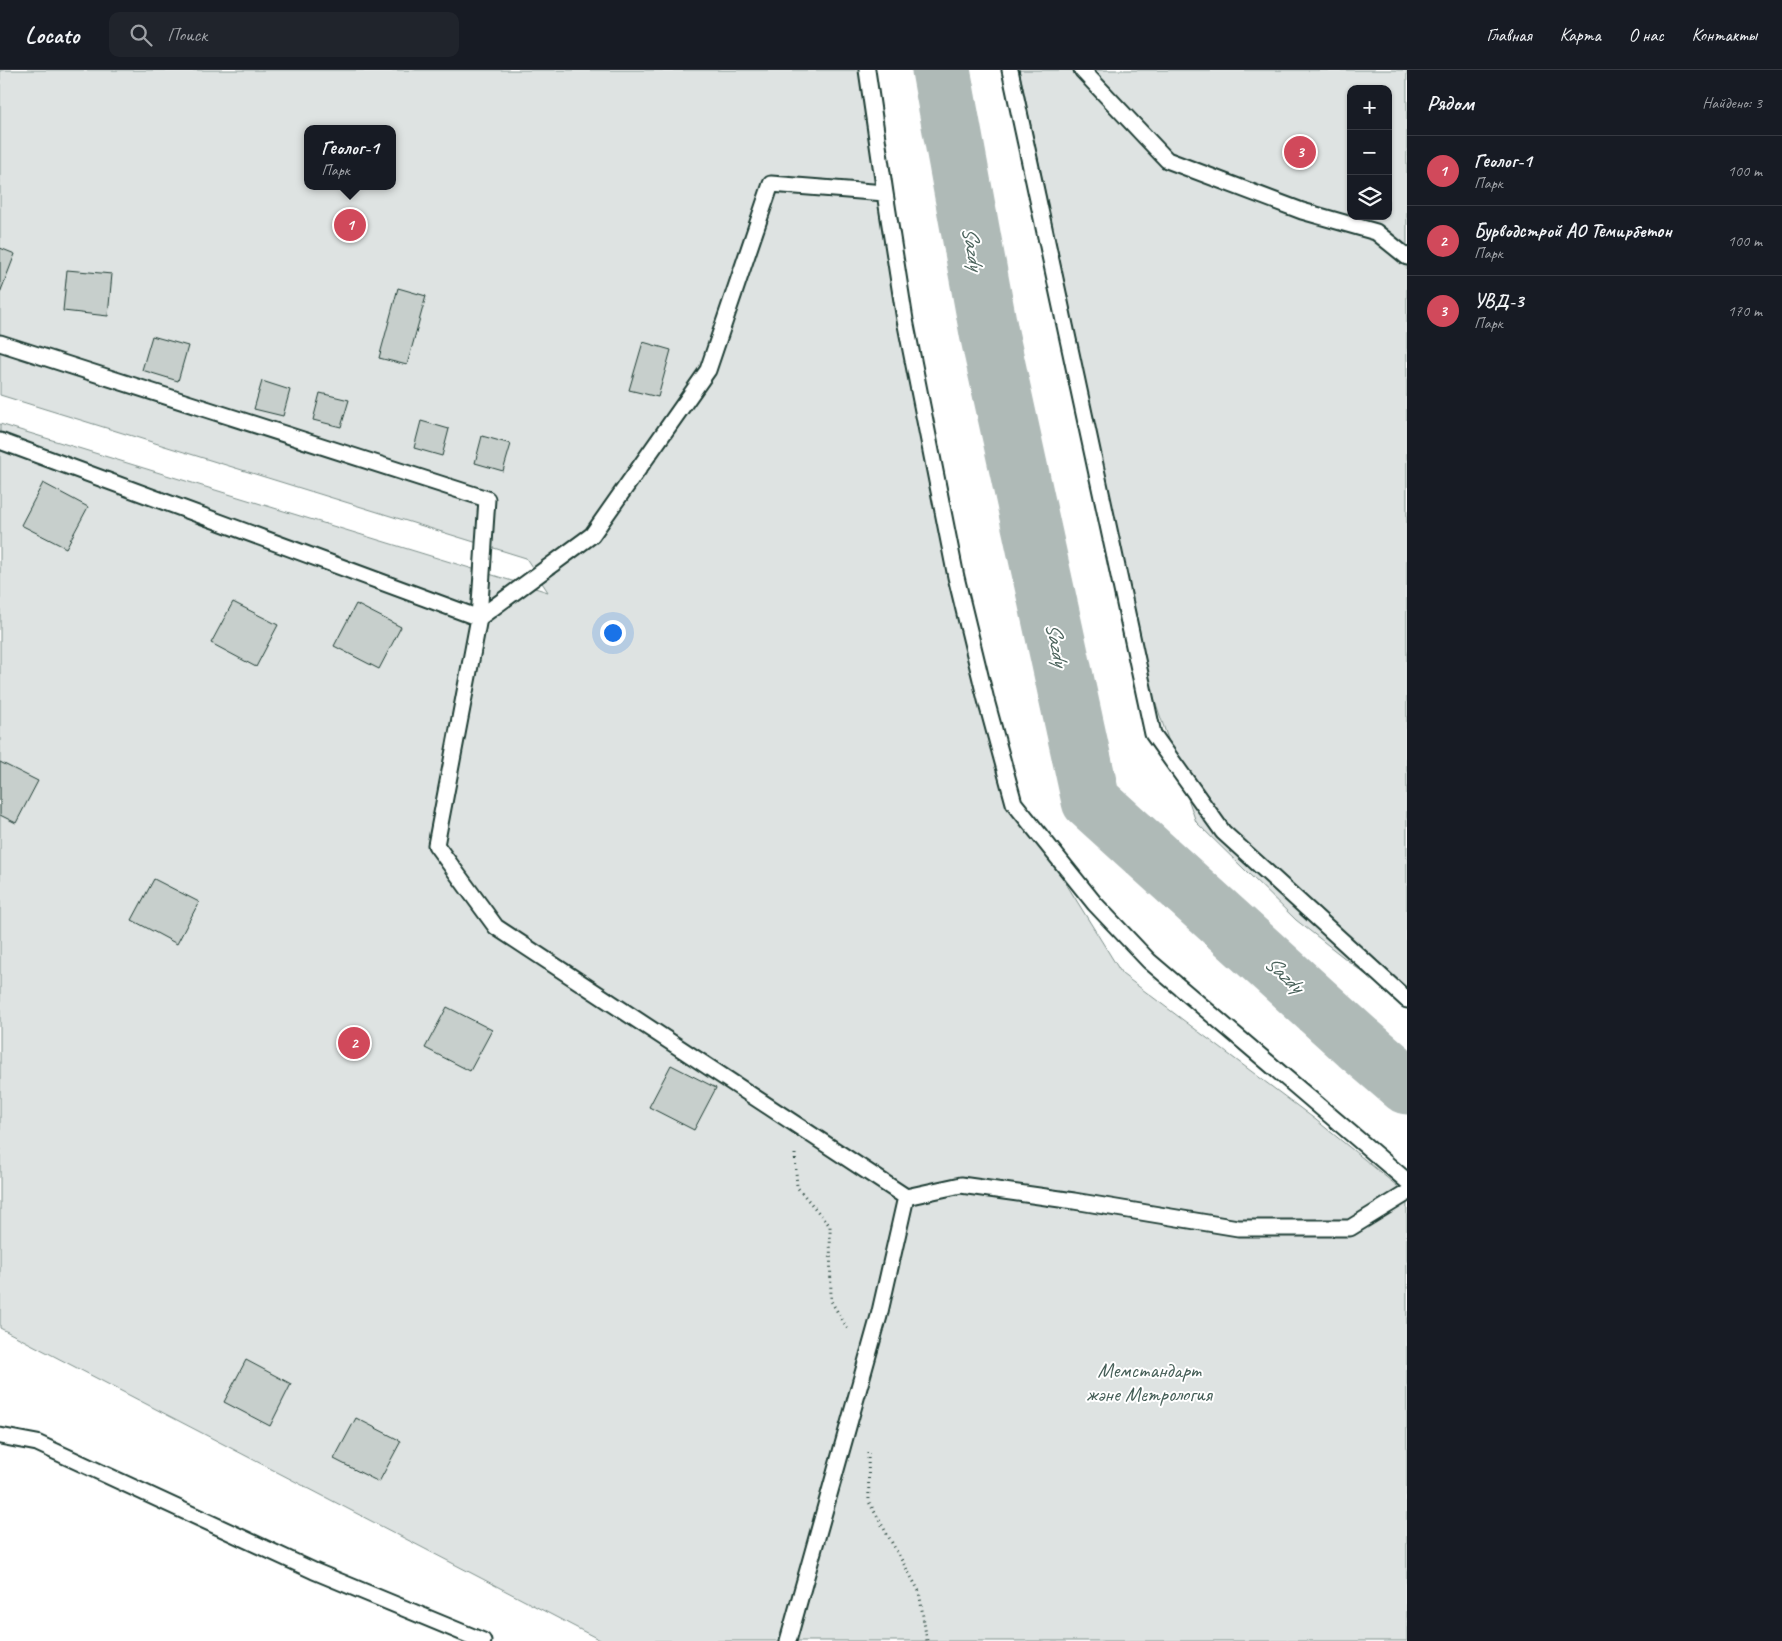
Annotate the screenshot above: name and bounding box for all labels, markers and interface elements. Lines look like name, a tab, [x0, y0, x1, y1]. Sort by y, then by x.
search box	[109, 12, 459, 57]
text: Locato	[25, 20, 79, 50]
icon: search	[127, 21, 155, 49]
text: Поиск	[167, 23, 207, 47]
text: Главная	[1487, 24, 1532, 46]
text: Карта	[1560, 24, 1601, 46]
text: О нас	[1629, 24, 1664, 46]
text: Контакты	[1692, 24, 1757, 46]
map controls	[1347, 85, 1392, 220]
button: +	[1347, 85, 1392, 130]
text: Рядом	[1427, 90, 1474, 116]
text: Найдено: 3	[1702, 93, 1762, 113]
popup	[304, 125, 396, 190]
button: −	[1347, 130, 1392, 175]
pin: 3	[1284, 133, 1316, 171]
text: Геолог-1	[321, 136, 379, 160]
text: Геолог-1	[1474, 149, 1532, 173]
text: Парк	[321, 160, 350, 180]
text: 1	[1439, 161, 1447, 181]
text: 100 m	[1728, 161, 1762, 181]
text: Парк	[1474, 173, 1503, 193]
button: layers	[1347, 175, 1392, 220]
pin: 1	[334, 206, 366, 244]
text: Бурводстрой АО Темирбетон	[1474, 219, 1672, 243]
water label: Sazdy	[955, 224, 991, 275]
text: 2	[1439, 231, 1447, 251]
text: 100 m	[1728, 231, 1762, 251]
text: Парк	[1474, 243, 1503, 263]
text: УВД-3	[1474, 289, 1524, 313]
text: 3	[1439, 301, 1447, 321]
text: 170 m	[1728, 301, 1762, 321]
text: Парк	[1474, 313, 1503, 333]
your location	[600, 620, 626, 646]
water label: Sazdy	[1039, 620, 1076, 671]
water label: Sazdy	[1259, 949, 1312, 1001]
pin: 2	[338, 1024, 370, 1062]
park label: Мемстандарт және Метрология	[1086, 1357, 1213, 1407]

